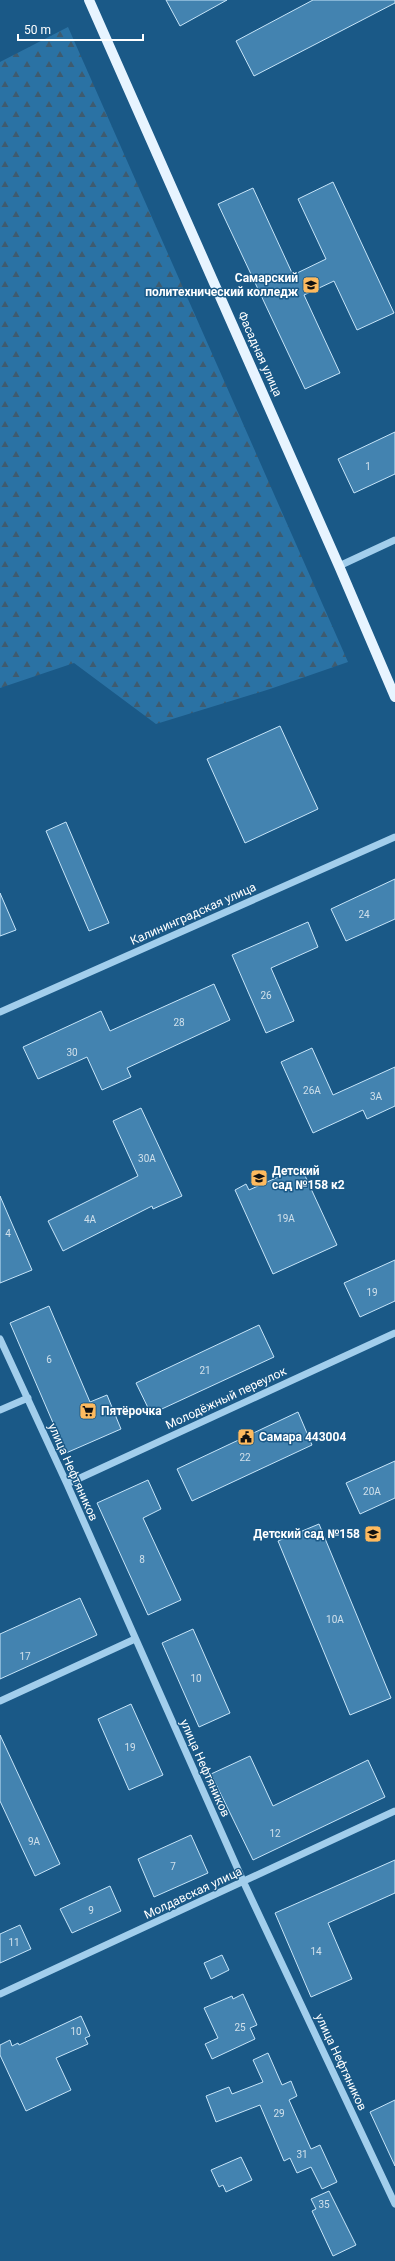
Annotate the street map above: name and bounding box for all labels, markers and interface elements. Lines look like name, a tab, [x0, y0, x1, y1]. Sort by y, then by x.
scale bar	[18, 16, 143, 42]
text: 50 m	[24, 23, 51, 37]
place label: Самарский политехнический колледж	[145, 271, 299, 299]
school or university icon: Самарский политехнический колледж	[301, 275, 321, 295]
street label: Фасадная улица	[235, 309, 285, 399]
house number: 1	[365, 461, 371, 472]
street label: Калининградская улица	[128, 880, 258, 948]
house number: 24	[358, 909, 370, 920]
house number: 26	[260, 990, 272, 1001]
house number: 28	[173, 1017, 185, 1028]
house number: 30	[66, 1047, 78, 1058]
house number: 26А	[303, 1085, 321, 1096]
house number: 3А	[370, 1091, 383, 1102]
house number: 30А	[138, 1153, 156, 1164]
place label: Детский сад №158 к2	[272, 1164, 345, 1192]
school or university icon: Детский сад №158 к2	[249, 1168, 269, 1188]
house number: 19А	[277, 1213, 295, 1224]
house number: 4А	[84, 1214, 97, 1225]
house number: 4	[5, 1228, 11, 1239]
house number: 19	[366, 1287, 378, 1298]
house number: 6	[46, 1354, 52, 1365]
street label: Молодёжный переулок	[163, 1364, 289, 1432]
house number: 21	[199, 1365, 211, 1376]
supermarket icon: Пятёрочка	[78, 1401, 98, 1421]
place label: Пятёрочка	[101, 1404, 162, 1418]
street label: улица Нефтяников	[45, 1421, 101, 1523]
public building icon: Самара 443004	[236, 1427, 256, 1447]
place label: Самара 443004	[259, 1430, 346, 1444]
house number: 22	[239, 1452, 251, 1463]
house number: 20А	[363, 1486, 381, 1497]
school or university icon: Детский сад №158	[363, 1524, 383, 1544]
place label: Детский сад №158	[253, 1527, 360, 1541]
house number: 8	[139, 1554, 145, 1565]
house number: 10А	[326, 1614, 344, 1625]
house number: 17	[19, 1651, 31, 1662]
house number: 10	[190, 1673, 202, 1684]
street label: улица Нефтяников	[177, 1717, 233, 1819]
house number: 19	[124, 1742, 136, 1753]
house number: 12	[269, 1828, 281, 1839]
house number: 9А	[28, 1836, 41, 1847]
house number: 7	[170, 1861, 176, 1872]
street label: Молдавская улица	[142, 1864, 244, 1922]
house number: 9	[88, 1905, 94, 1916]
house number: 11	[8, 1937, 20, 1948]
house number: 14	[310, 1946, 322, 1957]
street label: улица Нефтяников	[312, 2011, 370, 2113]
house number: 25	[234, 2022, 246, 2033]
house number: 10	[70, 2026, 82, 2037]
house number: 29	[273, 2108, 285, 2119]
house number: 31	[296, 2149, 308, 2160]
house number: 35	[318, 2199, 330, 2210]

